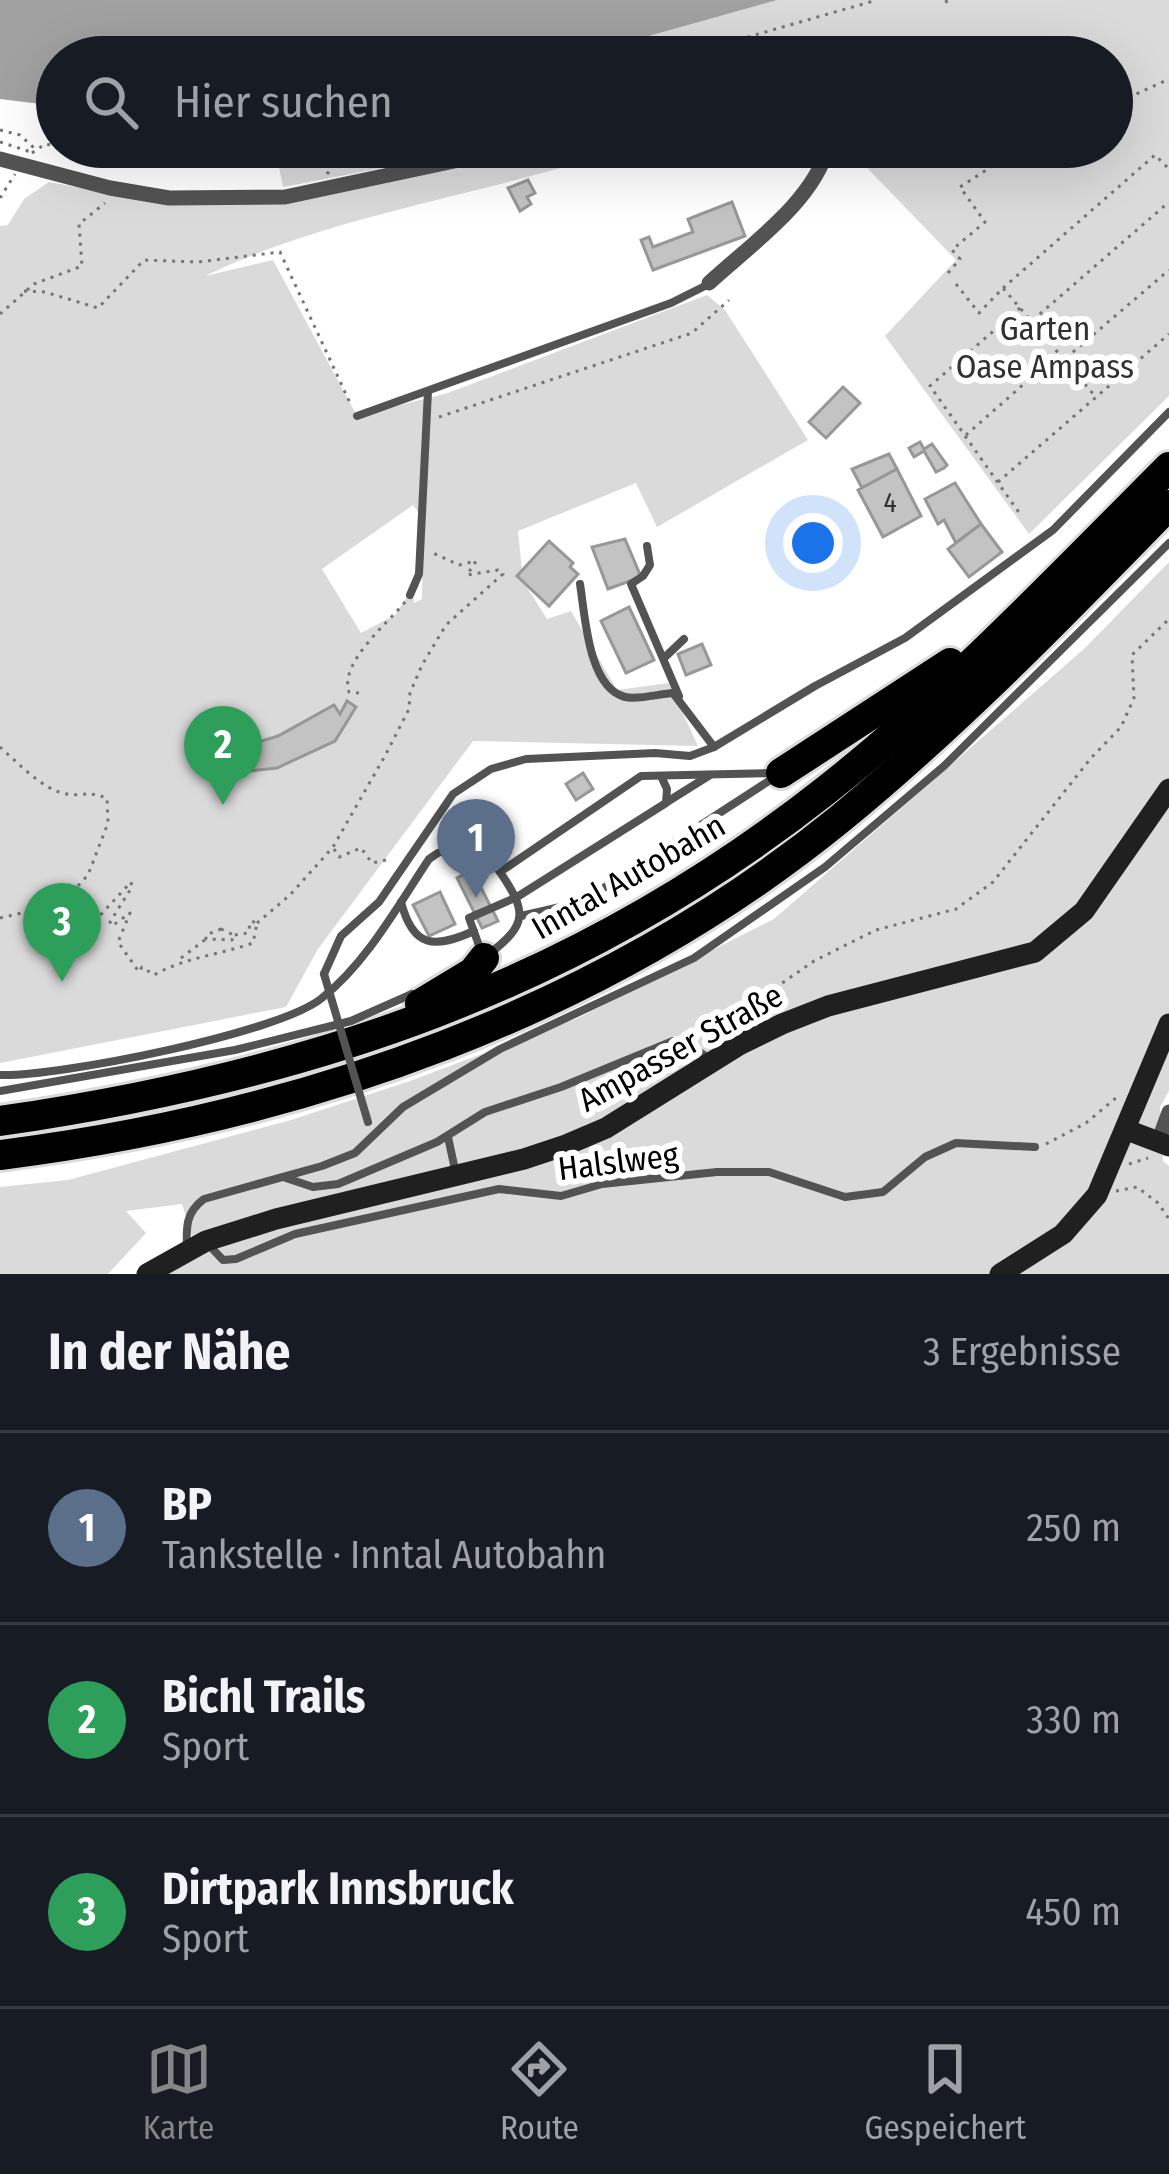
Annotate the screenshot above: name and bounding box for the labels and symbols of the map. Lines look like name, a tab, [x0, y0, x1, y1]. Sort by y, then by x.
park label: Garten Oase Ampass	[956, 309, 1134, 387]
house number: 4	[883, 487, 897, 519]
your location	[783, 513, 843, 573]
pin: 2	[184, 706, 262, 805]
pin: 1	[437, 799, 515, 898]
street label: Inntal Autobahn	[525, 805, 732, 948]
pin: 3	[23, 883, 101, 982]
street label: Ampasser Straße	[571, 975, 790, 1120]
street label: Halslweg	[556, 1135, 681, 1189]

